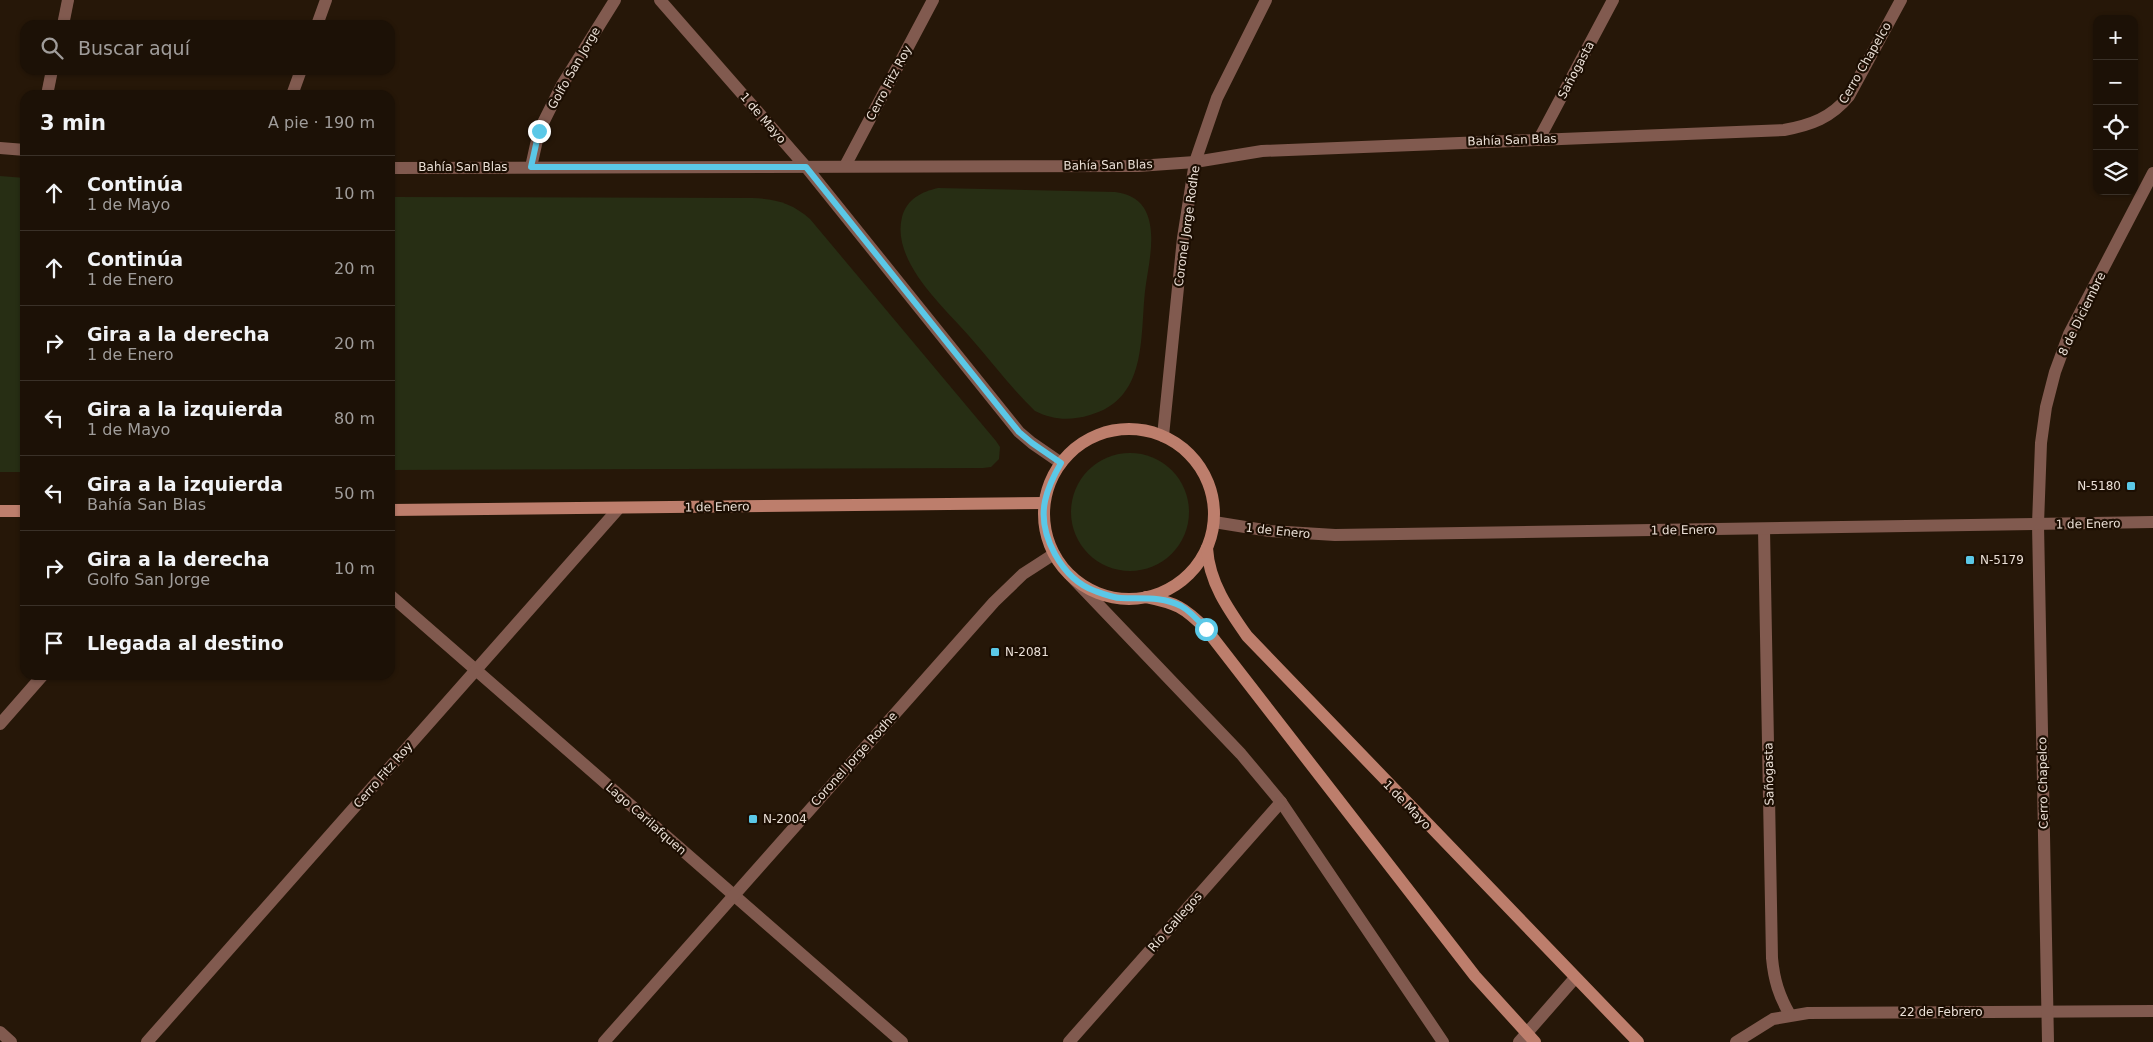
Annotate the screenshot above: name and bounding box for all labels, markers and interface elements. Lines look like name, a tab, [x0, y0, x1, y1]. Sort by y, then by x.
map controls	[2093, 15, 2138, 195]
button: +	[2093, 15, 2138, 60]
search box	[20, 20, 395, 75]
street label: Cerro Chapelco	[1836, 20, 1894, 106]
street label: Golfo San Jorge	[545, 25, 603, 111]
icon: search	[38, 34, 66, 62]
text: Buscar aquí	[78, 37, 190, 59]
street label: Sañogasta	[1555, 39, 1597, 101]
street label: Cerro Fitz Roy	[863, 43, 915, 123]
button: −	[2093, 60, 2138, 105]
street label: 1 de Mayo	[737, 90, 789, 146]
button: locate	[2093, 105, 2138, 150]
text: 3 min	[40, 111, 106, 135]
text: A pie · 190 m	[268, 113, 375, 132]
route end	[528, 120, 551, 143]
street label: Bahía San Blas	[1467, 131, 1557, 149]
button: layers	[2093, 150, 2138, 195]
street label: Bahía San Blas	[1063, 157, 1153, 173]
street label: Bahía San Blas	[418, 160, 508, 174]
street label: Coronel Jorge Rodhe	[1172, 165, 1202, 287]
text: Continúa	[87, 173, 183, 195]
icon: ahead	[40, 179, 68, 207]
text: 10 m	[334, 184, 375, 203]
text: 1 de Mayo	[87, 195, 170, 214]
text: Continúa	[87, 248, 183, 270]
icon: ahead	[40, 254, 68, 282]
text: 20 m	[334, 259, 375, 278]
text: 1 de Enero	[87, 270, 173, 289]
street label: 8 de Diciembre	[2056, 270, 2108, 358]
text: Gira a la derecha	[87, 323, 270, 345]
icon: right	[40, 329, 68, 357]
text: 20 m	[334, 334, 375, 353]
text: 1 de Enero	[87, 345, 173, 364]
text: Gira a la izquierda	[87, 398, 283, 420]
icon: left	[40, 404, 68, 432]
text: 80 m	[334, 409, 375, 428]
text: 1 de Mayo	[87, 420, 170, 439]
text: Gira a la izquierda	[87, 473, 283, 495]
icon: left	[40, 479, 68, 507]
place label: N-5180	[2077, 479, 2121, 493]
marker: N-5180	[2125, 480, 2137, 492]
text: 50 m	[334, 484, 375, 503]
text: Bahía San Blas	[87, 495, 206, 514]
street label: 1 de Enero	[684, 499, 750, 515]
street label: 1 de Enero	[2055, 516, 2121, 532]
street label: 1 de Enero	[1245, 521, 1311, 541]
street label: 1 de Enero	[1650, 522, 1716, 538]
text: Gira a la derecha	[87, 548, 270, 570]
place label: N-5179	[1980, 553, 2024, 567]
icon: right	[40, 554, 68, 582]
marker: N-5179	[1964, 554, 1976, 566]
text: 10 m	[334, 559, 375, 578]
text: Golfo San Jorge	[87, 570, 210, 589]
route start	[1195, 618, 1218, 641]
icon: arrive	[40, 629, 68, 657]
text: Llegada al destino	[87, 632, 284, 654]
place label: N-2081	[1005, 645, 1049, 659]
marker: N-2081	[989, 646, 1001, 658]
street label: Coronel Jorge Rodhe	[808, 709, 900, 809]
street label: Cerro Chapelco	[2035, 737, 2051, 829]
street label: Cerro Fitz Roy	[351, 739, 415, 811]
street label: Sañogasta	[1761, 742, 1777, 806]
street label: 1 de Mayo	[1380, 778, 1434, 832]
street label: Lago Carilafquen	[603, 780, 689, 858]
place label: N-2004	[763, 812, 807, 826]
marker: N-2004	[747, 813, 759, 825]
street label: Río Gallegos	[1145, 889, 1205, 955]
street label: 22 de Febrero	[1899, 1005, 1983, 1019]

